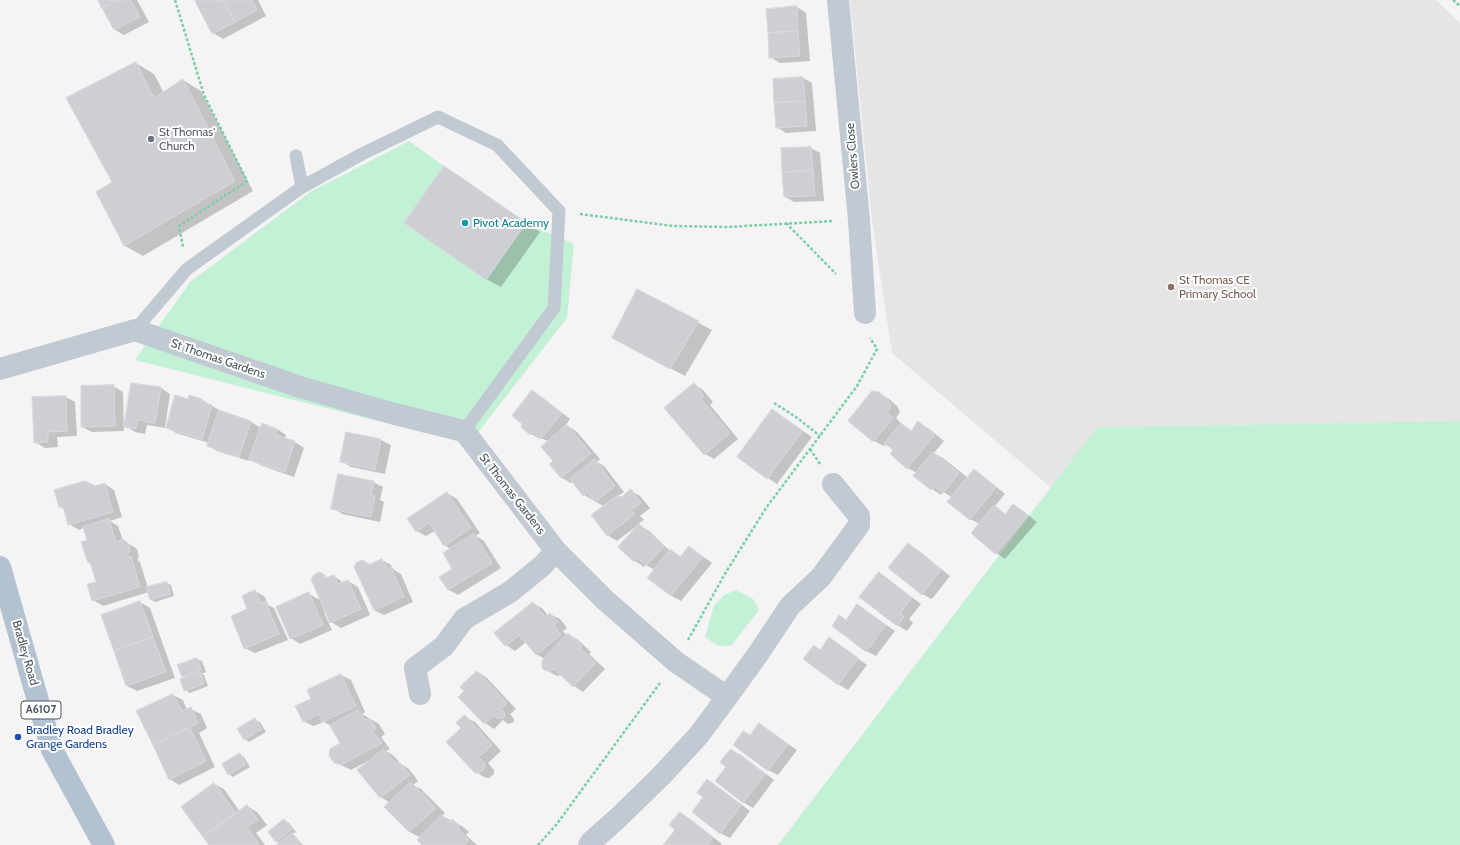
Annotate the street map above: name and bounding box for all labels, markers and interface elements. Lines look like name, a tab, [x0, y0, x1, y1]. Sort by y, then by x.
street label: Owlers Close	[843, 122, 863, 190]
place label: St Thomas' Church	[159, 125, 215, 153]
marker: St Thomas' Church	[146, 134, 156, 144]
place label: Pivot Academy	[473, 216, 549, 230]
marker: Pivot Academy	[460, 218, 470, 228]
place label: St Thomas CE Primary School	[1179, 273, 1256, 301]
marker: St Thomas CE Primary School	[1166, 282, 1176, 292]
street label: St Thomas Gardens	[169, 336, 267, 382]
street label: St Thomas Gardens	[476, 451, 548, 537]
street label: Bradley Road	[9, 619, 41, 687]
road number: A6107	[21, 701, 61, 719]
place label: Bradley Road Bradley Grange Gardens	[26, 723, 134, 751]
marker: Bradley Road Bradley Grange Gardens	[13, 732, 23, 742]

